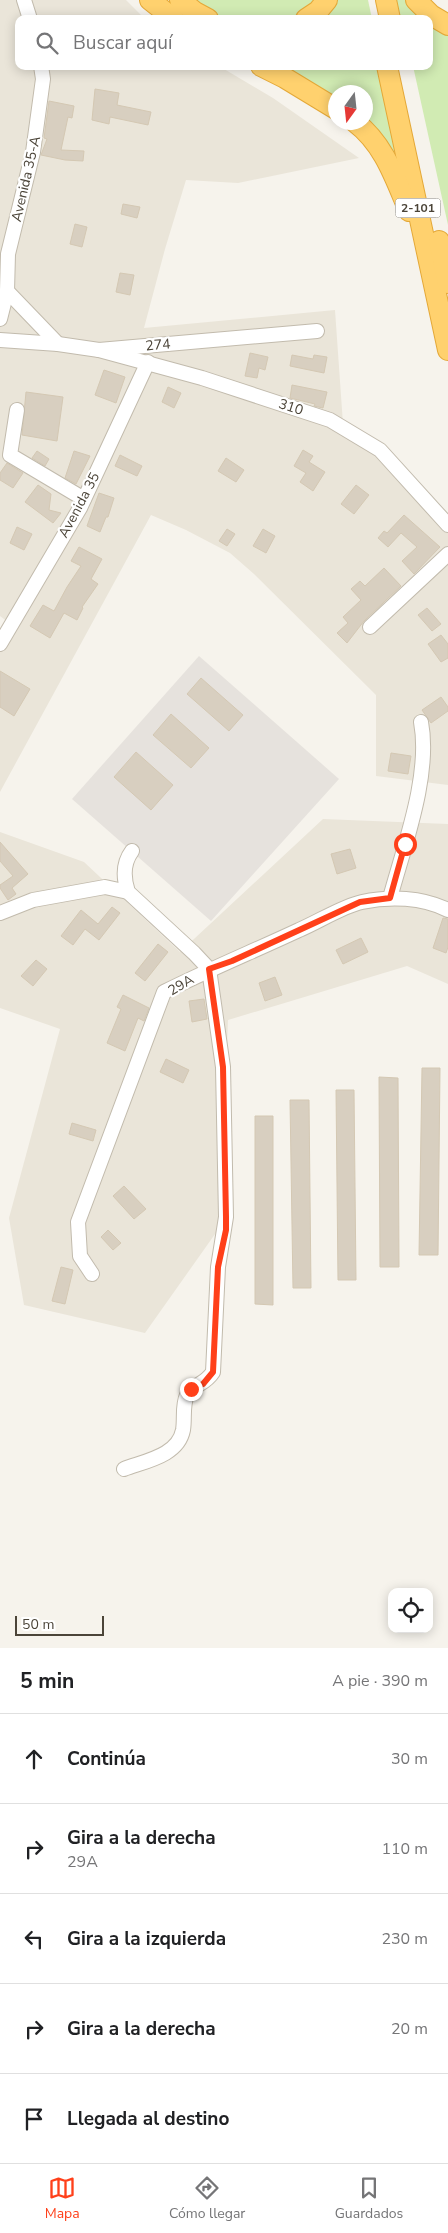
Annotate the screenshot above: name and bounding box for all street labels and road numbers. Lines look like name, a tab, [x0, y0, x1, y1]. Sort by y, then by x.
street label: Avenida 35-A	[7, 134, 45, 224]
road number: 2-101	[396, 198, 440, 218]
street label: 274	[145, 334, 171, 356]
street label: 310	[276, 394, 306, 420]
street label: Avenida 35	[54, 469, 104, 541]
street label: 29A	[165, 970, 197, 1000]

